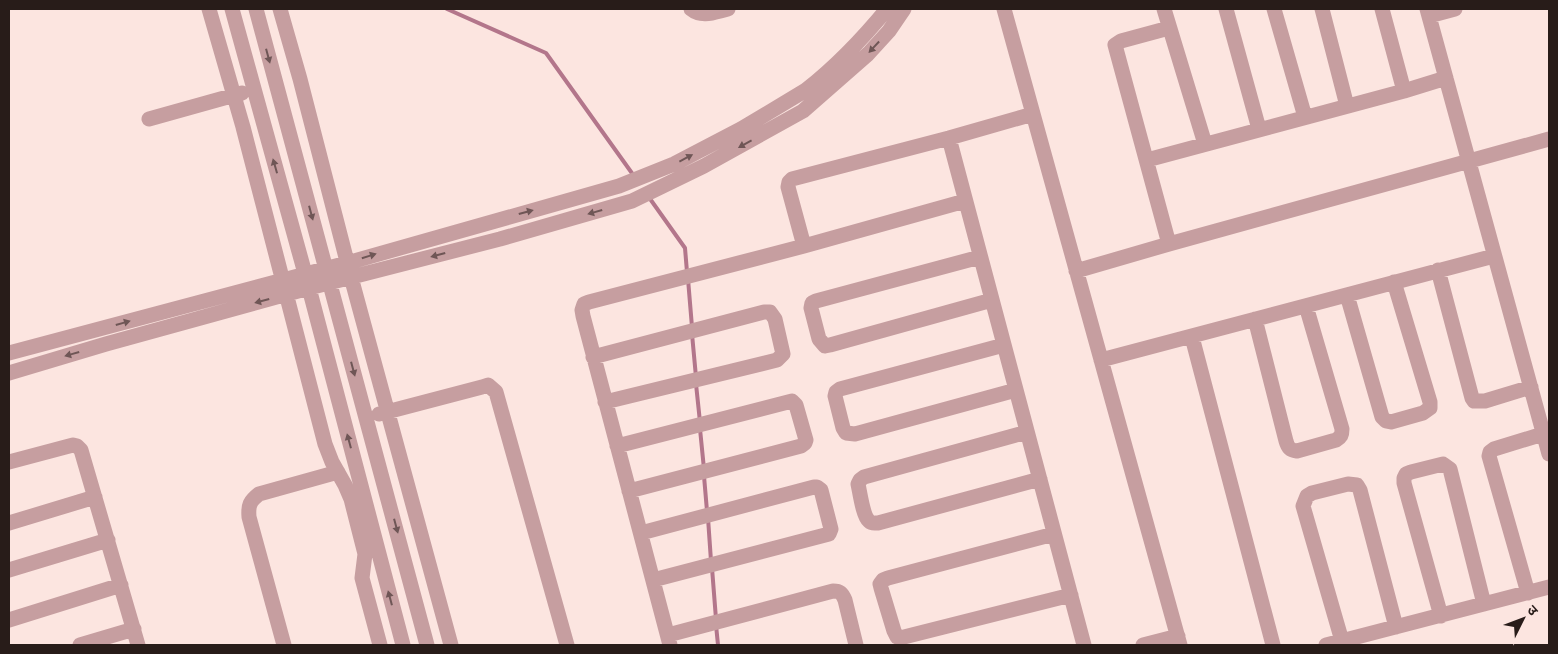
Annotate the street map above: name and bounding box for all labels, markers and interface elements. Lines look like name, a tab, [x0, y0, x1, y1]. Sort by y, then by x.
one-way arrow	[869, 41, 880, 54]
one-way arrow	[265, 48, 273, 63]
one-way arrow	[738, 140, 752, 148]
one-way arrow	[680, 153, 693, 162]
one-way arrow	[271, 158, 279, 173]
one-way arrow	[307, 205, 315, 220]
one-way arrow	[518, 208, 533, 216]
one-way arrow	[587, 208, 602, 216]
one-way arrow	[431, 251, 446, 259]
one-way arrow	[362, 252, 377, 260]
one-way arrow	[255, 298, 270, 306]
one-way arrow	[116, 318, 131, 326]
one-way arrow	[64, 351, 79, 359]
one-way arrow	[350, 362, 358, 377]
one-way arrow	[345, 433, 353, 448]
one-way arrow	[392, 519, 400, 534]
one-way arrow	[386, 591, 394, 606]
north arrow	[1498, 594, 1548, 644]
text: उ	[1523, 602, 1542, 620]

